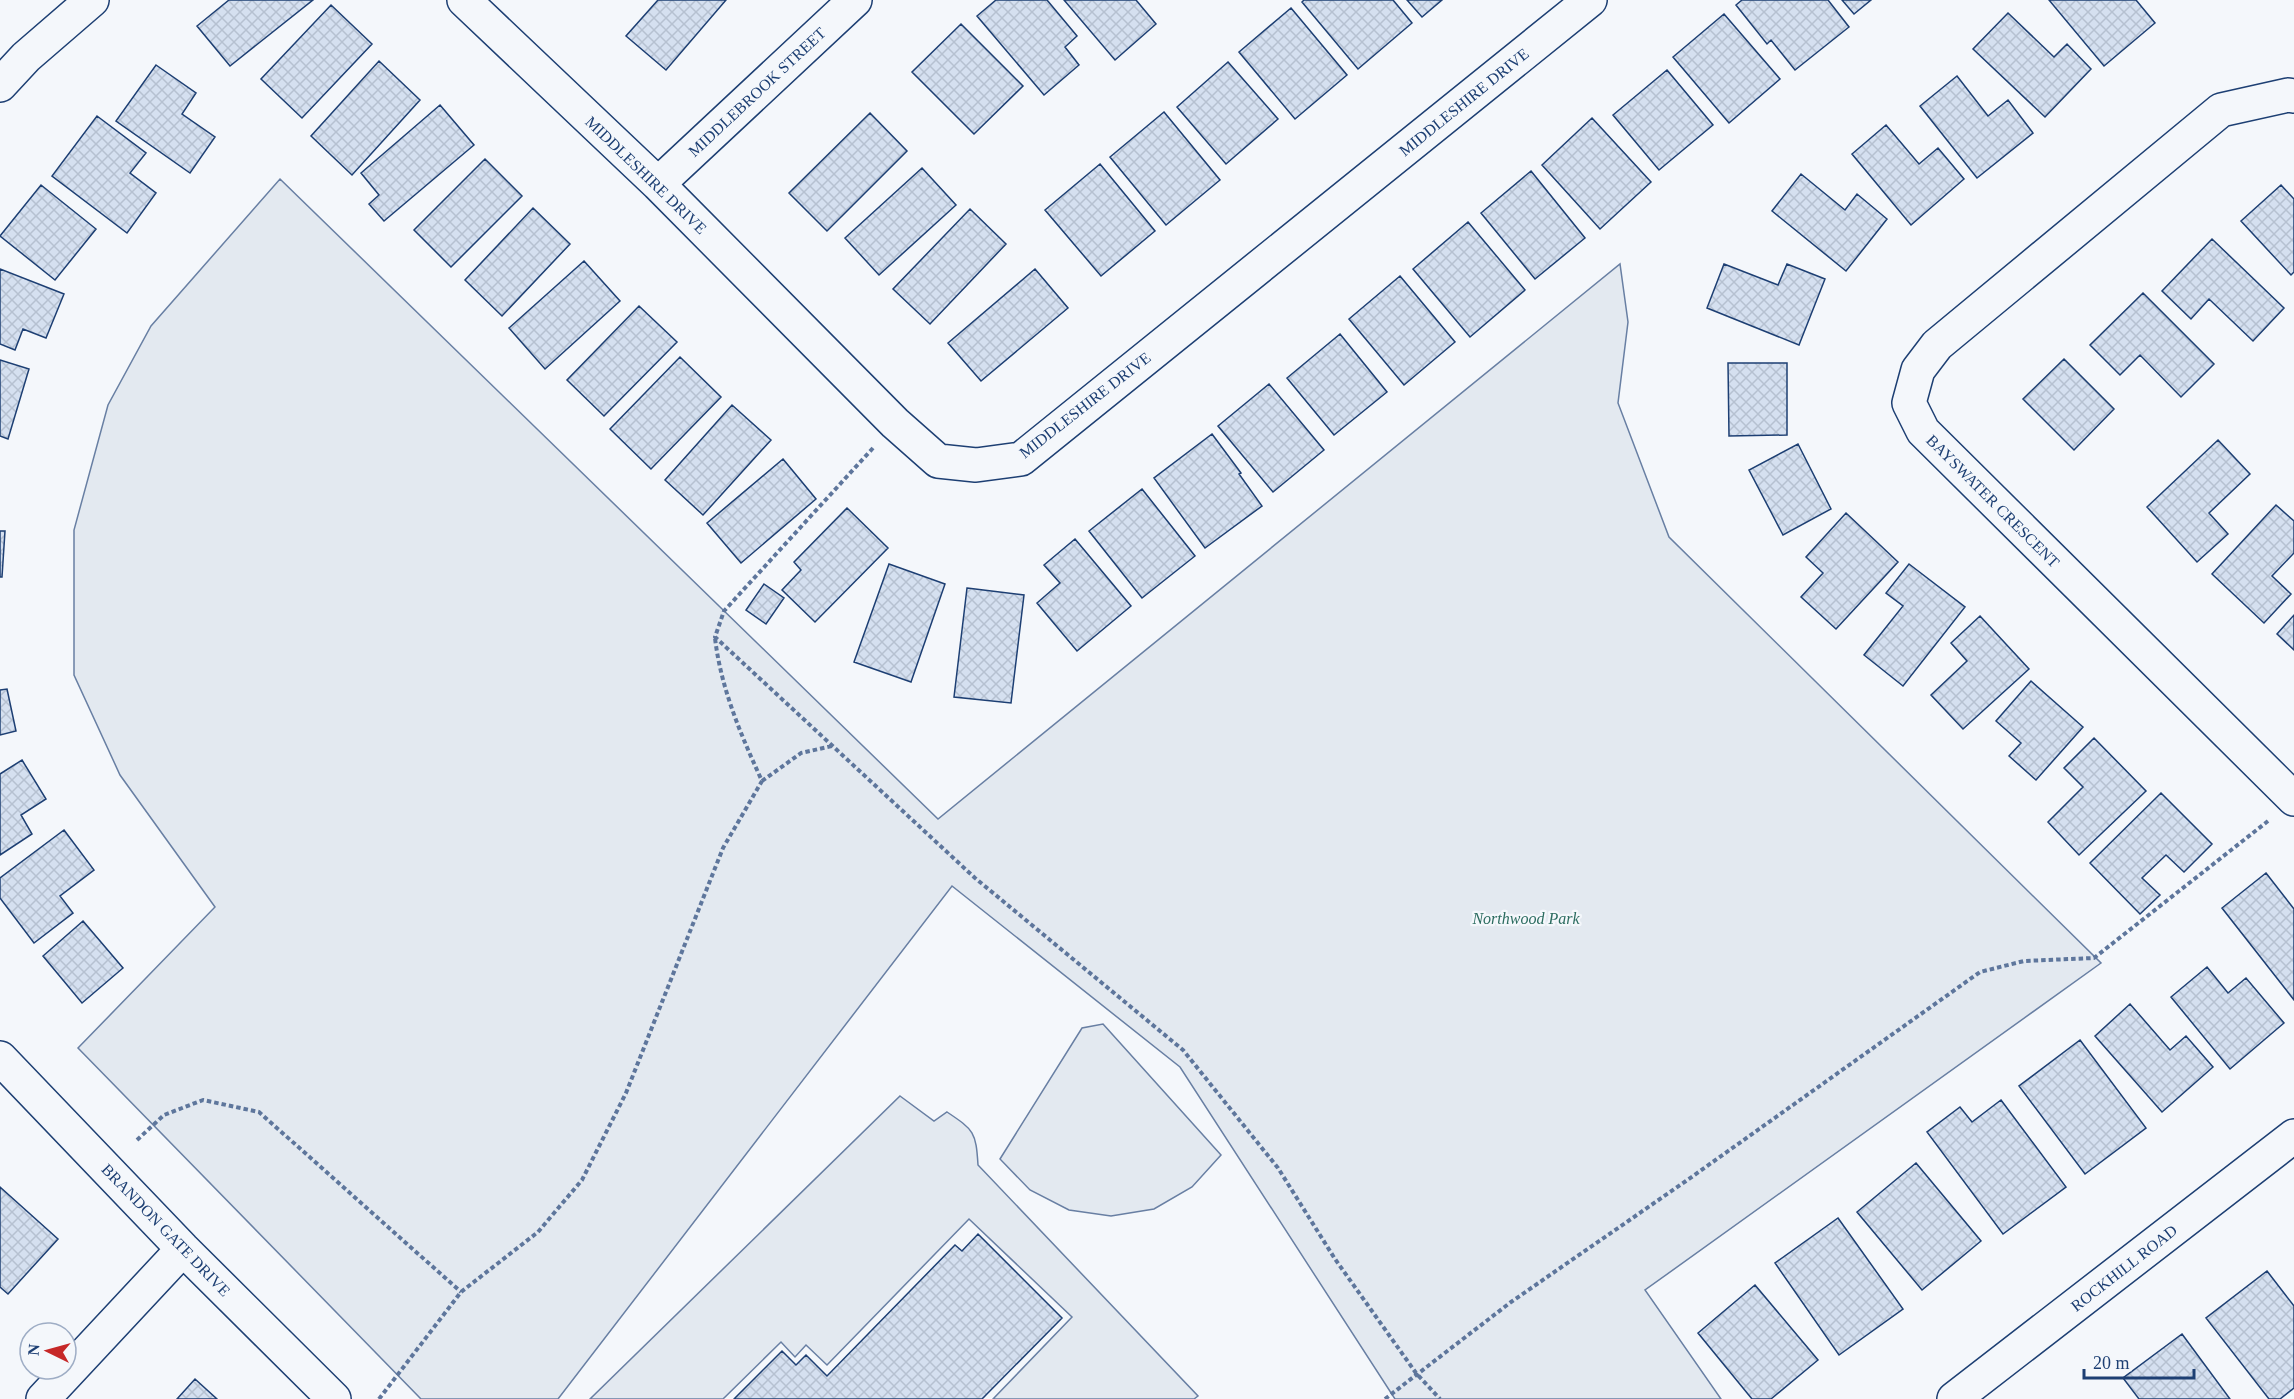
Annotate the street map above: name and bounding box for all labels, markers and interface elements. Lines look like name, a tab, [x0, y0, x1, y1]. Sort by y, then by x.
street label: MIDDLEBROOK STREET	[685, 24, 829, 160]
street label: MIDDLESHIRE DRIVE	[1396, 45, 1532, 159]
street label: MIDDLESHIRE DRIVE	[582, 113, 710, 237]
street label: MIDDLESHIRE DRIVE	[1016, 349, 1154, 461]
street label: BAYSWATER CRESCENT	[1923, 431, 2063, 571]
park label: Northwood Park	[1471, 910, 1580, 927]
street label: BRANDON GATE DRIVE	[98, 1160, 234, 1300]
street label: ROCKHILL ROAD	[2068, 1221, 2180, 1315]
north arrow	[18, 1321, 78, 1381]
scale bar	[2084, 1342, 2194, 1380]
text: N	[25, 1343, 43, 1356]
text: 20 m	[2093, 1353, 2130, 1373]

